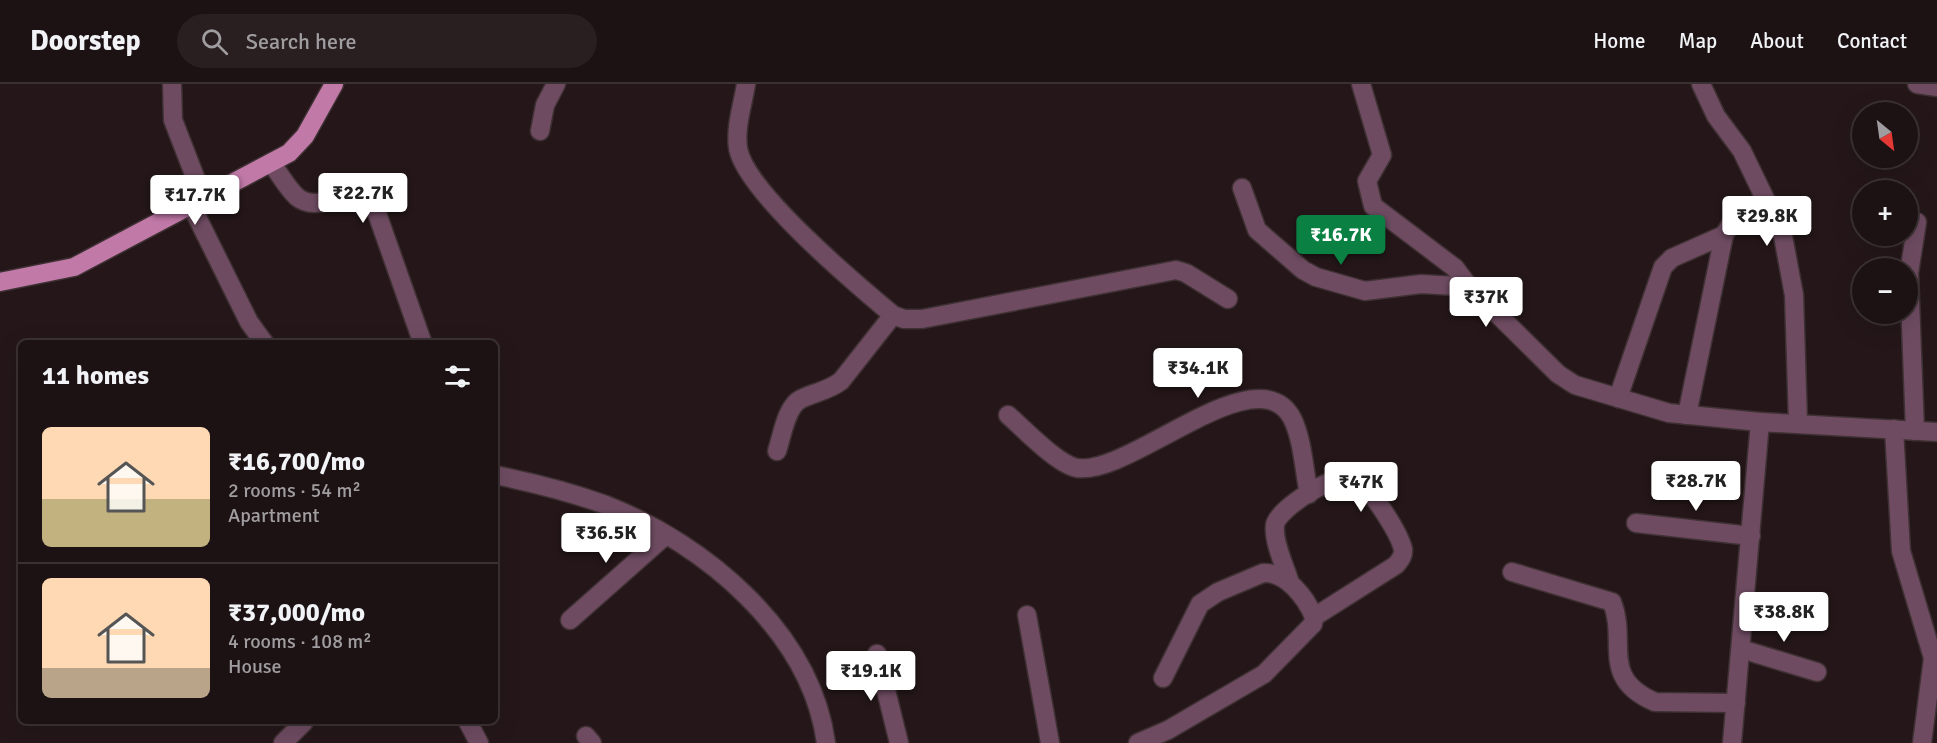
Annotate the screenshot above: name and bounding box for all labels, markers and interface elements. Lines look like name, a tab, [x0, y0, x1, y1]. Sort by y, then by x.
search box	[177, 14, 597, 68]
text: Doorstep	[30, 24, 141, 58]
icon: search	[198, 25, 231, 58]
text: Search here	[246, 28, 357, 55]
text: Home	[1593, 28, 1646, 54]
text: Map	[1679, 28, 1717, 54]
text: About	[1750, 28, 1804, 54]
text: Contact	[1837, 28, 1907, 54]
north arrow	[1852, 102, 1918, 168]
map controls	[1852, 102, 1918, 324]
pin: ₹22.7K	[314, 173, 412, 224]
pin: ₹17.7K	[146, 175, 244, 226]
text: ₹22.7K	[332, 180, 394, 205]
button: +	[1852, 180, 1918, 246]
text: ₹17.7K	[164, 182, 226, 207]
pin: ₹29.8K	[1718, 196, 1816, 247]
text: ₹29.8K	[1736, 203, 1798, 228]
pin: ₹16.7K	[1292, 215, 1390, 266]
text: ₹16.7K	[1310, 222, 1372, 247]
button: −	[1852, 258, 1918, 324]
pin: ₹37K	[1450, 277, 1522, 328]
text: ₹37K	[1464, 284, 1508, 309]
pin: ₹34.1K	[1149, 348, 1247, 399]
text: ₹34.1K	[1167, 355, 1229, 380]
text: 11 homes	[42, 360, 149, 392]
icon: filters	[441, 360, 474, 393]
text: ₹16,700/mo	[228, 446, 365, 478]
icon: home	[90, 451, 162, 523]
pin: ₹28.7K	[1647, 461, 1745, 512]
pin: ₹47K	[1325, 462, 1397, 513]
text: ₹28.7K	[1665, 468, 1727, 493]
text: ₹47K	[1339, 469, 1383, 494]
text: 2 rooms · 54 m²	[228, 478, 361, 503]
text: Apartment	[228, 503, 320, 528]
pin: ₹36.5K	[557, 513, 655, 564]
text: ₹36.5K	[575, 520, 637, 545]
pin: ₹38.8K	[1735, 592, 1833, 643]
text: ₹37,000/mo	[228, 597, 365, 629]
text: ₹38.8K	[1753, 599, 1815, 624]
icon: home	[90, 602, 162, 674]
text: 4 rooms · 108 m²	[228, 629, 372, 654]
pin: ₹19.1K	[822, 651, 920, 702]
text: House	[228, 654, 282, 679]
text: ₹19.1K	[840, 658, 902, 683]

